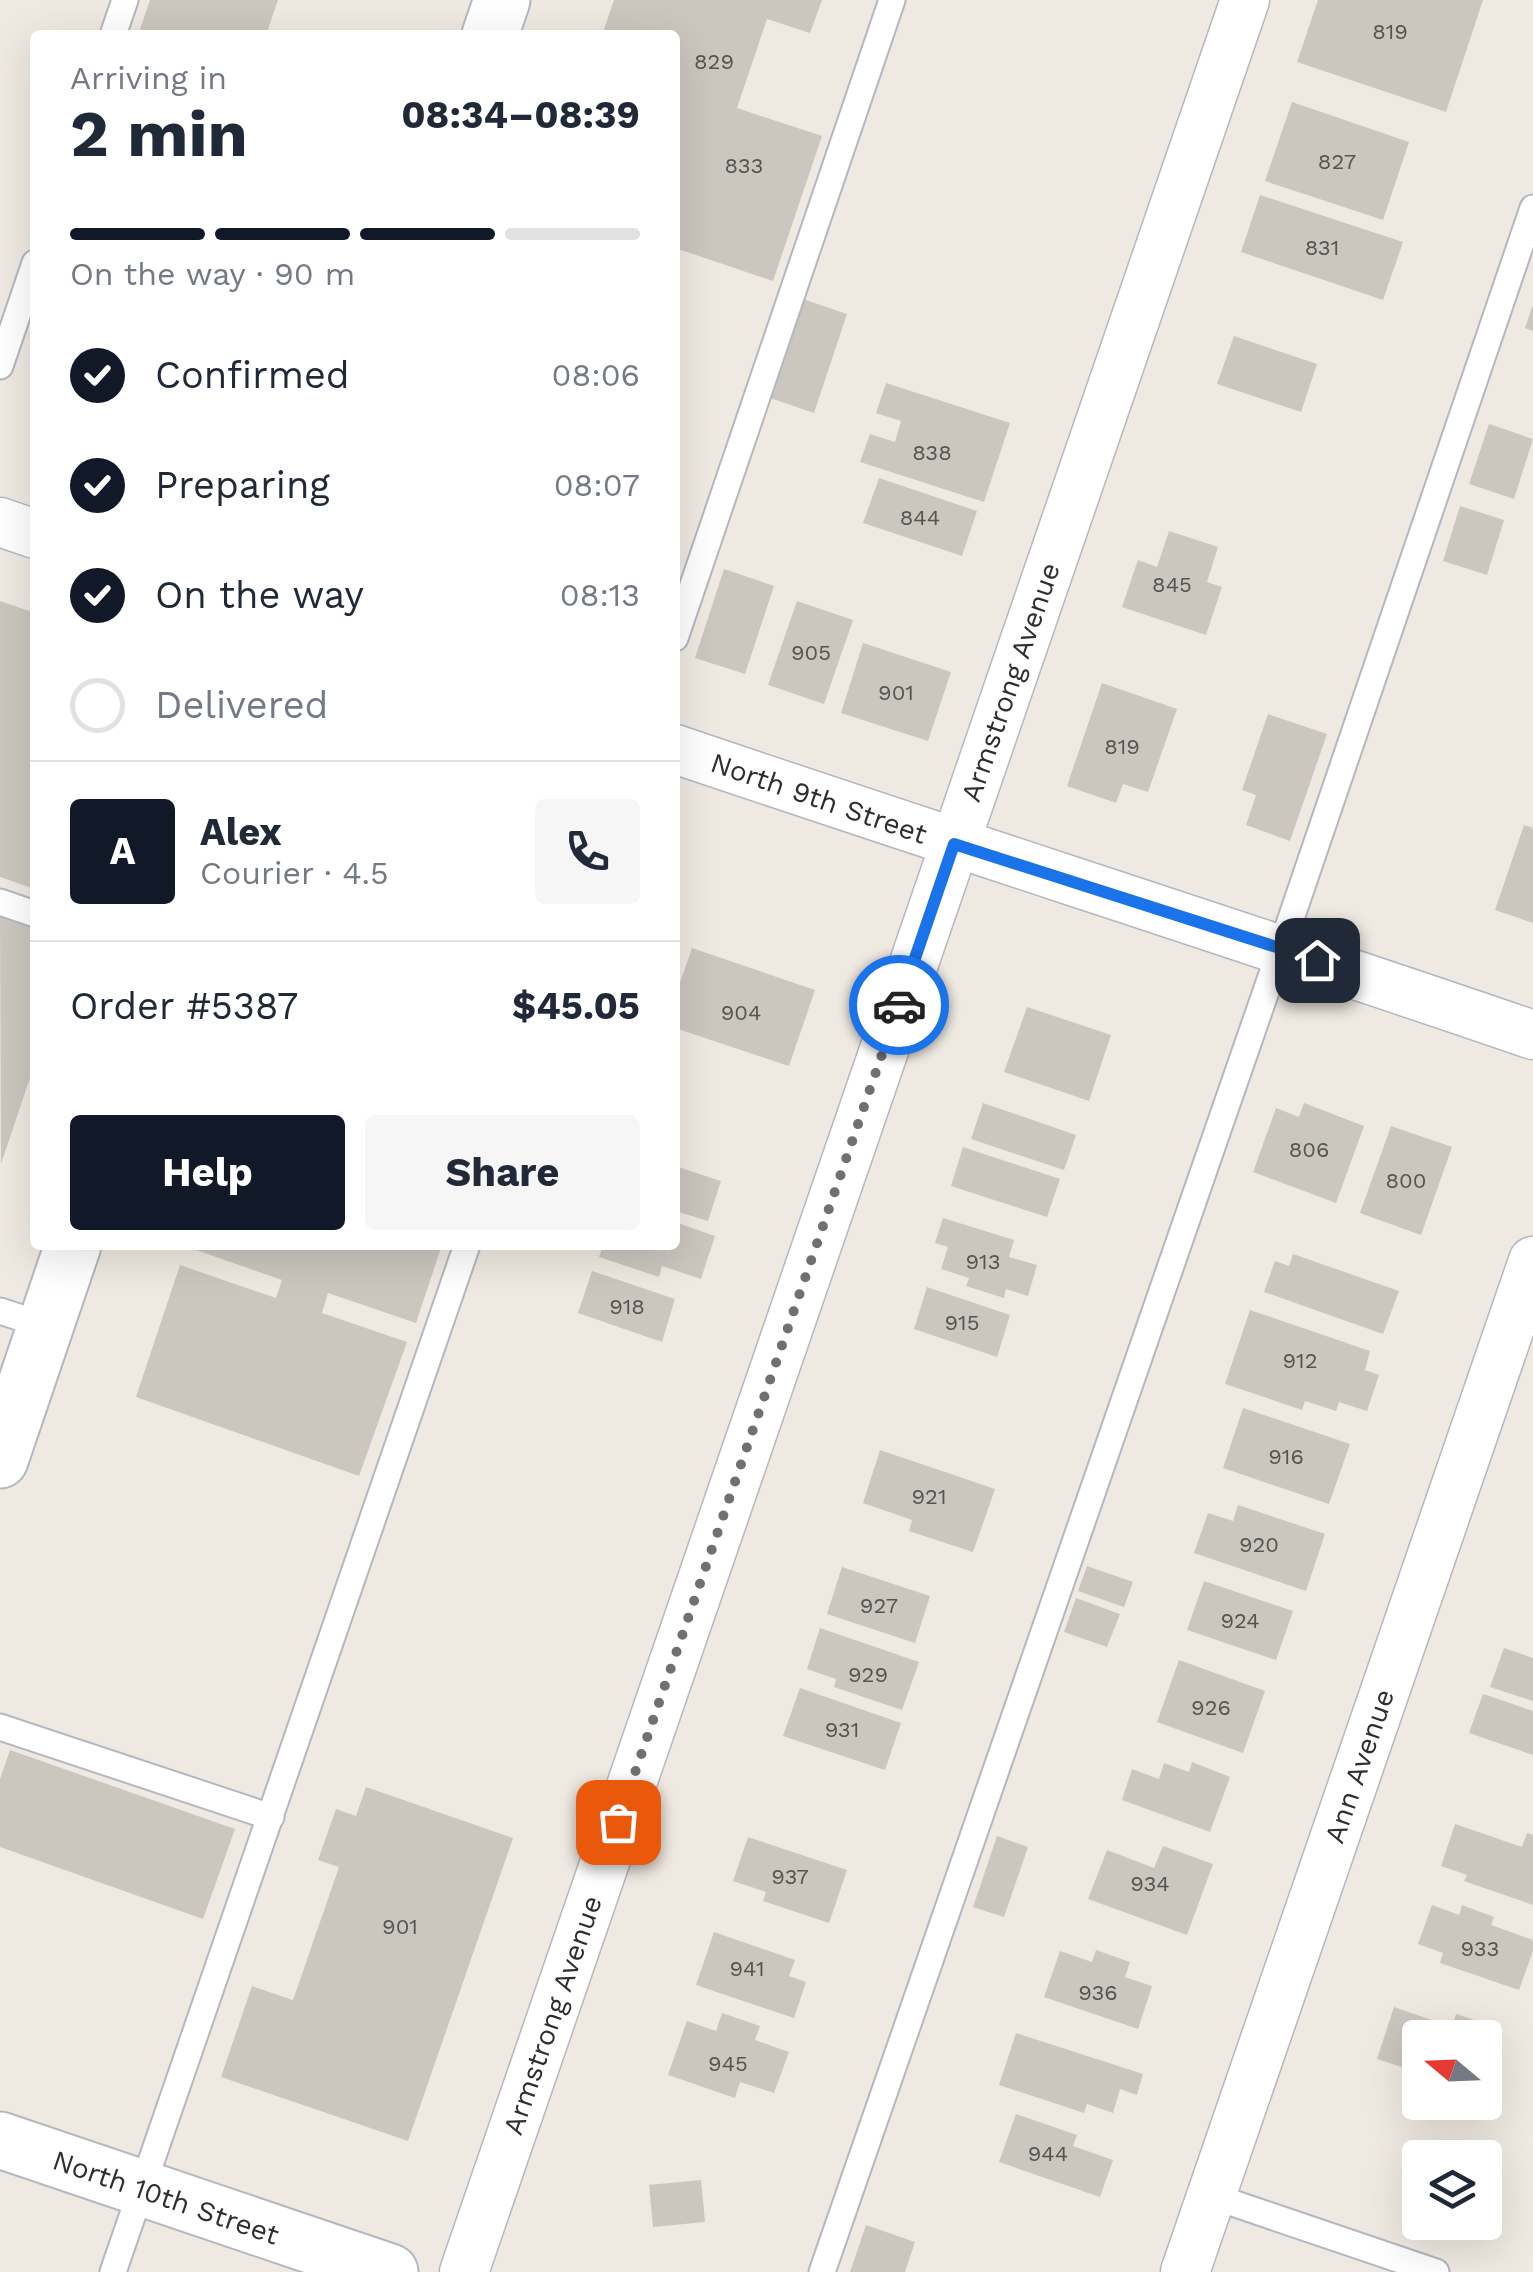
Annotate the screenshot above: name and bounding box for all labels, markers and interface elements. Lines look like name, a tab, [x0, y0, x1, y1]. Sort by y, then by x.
house number: 819	[1372, 19, 1408, 44]
house number: 829	[694, 49, 734, 74]
text: Arriving in	[70, 59, 227, 97]
text: 08:34–08:39	[401, 93, 640, 137]
text: 2 min	[70, 96, 248, 172]
house number: 827	[1318, 149, 1356, 174]
house number: 833	[725, 153, 763, 178]
house number: 831	[1305, 235, 1339, 260]
text: On the way · 90 m	[70, 255, 355, 293]
icon: check	[70, 348, 125, 403]
text: Confirmed	[155, 353, 350, 397]
text: 08:06	[552, 356, 640, 394]
house number: 838	[912, 440, 952, 465]
icon: check	[70, 458, 125, 513]
text: Preparing	[155, 463, 330, 507]
text: 08:07	[554, 466, 640, 504]
house number: 844	[900, 505, 940, 530]
street label: Armstrong Avenue	[954, 558, 1067, 806]
icon: check	[70, 568, 125, 623]
house number: 845	[1152, 572, 1192, 597]
text: On the way	[155, 573, 364, 617]
text: 08:13	[560, 576, 640, 614]
house number: 905	[791, 640, 831, 665]
house number: 901	[878, 680, 914, 705]
text: Delivered	[155, 683, 328, 727]
house number: 819	[1104, 734, 1140, 759]
street label: North 9th Street	[706, 746, 932, 851]
button: phone	[535, 799, 640, 904]
text: Alex	[200, 810, 282, 854]
text: A	[110, 829, 135, 873]
text: Courier · 4.5	[200, 854, 389, 892]
pin	[1275, 918, 1360, 1003]
icon: home	[1290, 933, 1345, 988]
courier	[849, 955, 949, 1055]
icon: car	[872, 978, 927, 1033]
text: Order #5387	[70, 984, 298, 1028]
text: $45.05	[512, 984, 640, 1028]
house number: 904	[721, 1000, 761, 1025]
button: Help	[70, 1115, 345, 1230]
button: Share	[365, 1115, 640, 1230]
house number: 806	[1289, 1137, 1329, 1162]
house number: 800	[1386, 1168, 1426, 1193]
house number: 913	[966, 1249, 1000, 1274]
house number: 918	[609, 1294, 645, 1319]
house number: 915	[945, 1310, 979, 1335]
house number: 912	[1283, 1348, 1317, 1373]
house number: 916	[1268, 1444, 1304, 1469]
house number: 921	[912, 1484, 946, 1509]
house number: 920	[1239, 1532, 1279, 1557]
house number: 927	[860, 1593, 898, 1618]
house number: 924	[1220, 1608, 1260, 1633]
house number: 929	[848, 1662, 888, 1687]
street label: Ann Avenue	[1318, 1685, 1401, 1847]
house number: 926	[1191, 1695, 1231, 1720]
house number: 931	[825, 1717, 859, 1742]
pin	[576, 1780, 661, 1865]
icon: bag	[591, 1795, 646, 1850]
house number: 937	[771, 1864, 809, 1889]
house number: 934	[1130, 1871, 1170, 1896]
street label: Armstrong Avenue	[496, 1891, 609, 2139]
house number: 901	[382, 1914, 418, 1939]
house number: 933	[1461, 1936, 1499, 1961]
house number: 941	[729, 1956, 765, 1981]
house number: 936	[1078, 1980, 1118, 2005]
north arrow	[1402, 2020, 1502, 2120]
map controls	[1402, 2020, 1502, 2240]
house number: 945	[708, 2051, 748, 2076]
button: layers	[1402, 2140, 1502, 2240]
house number: 944	[1028, 2141, 1068, 2166]
street label: North 10th Street	[48, 2143, 283, 2252]

